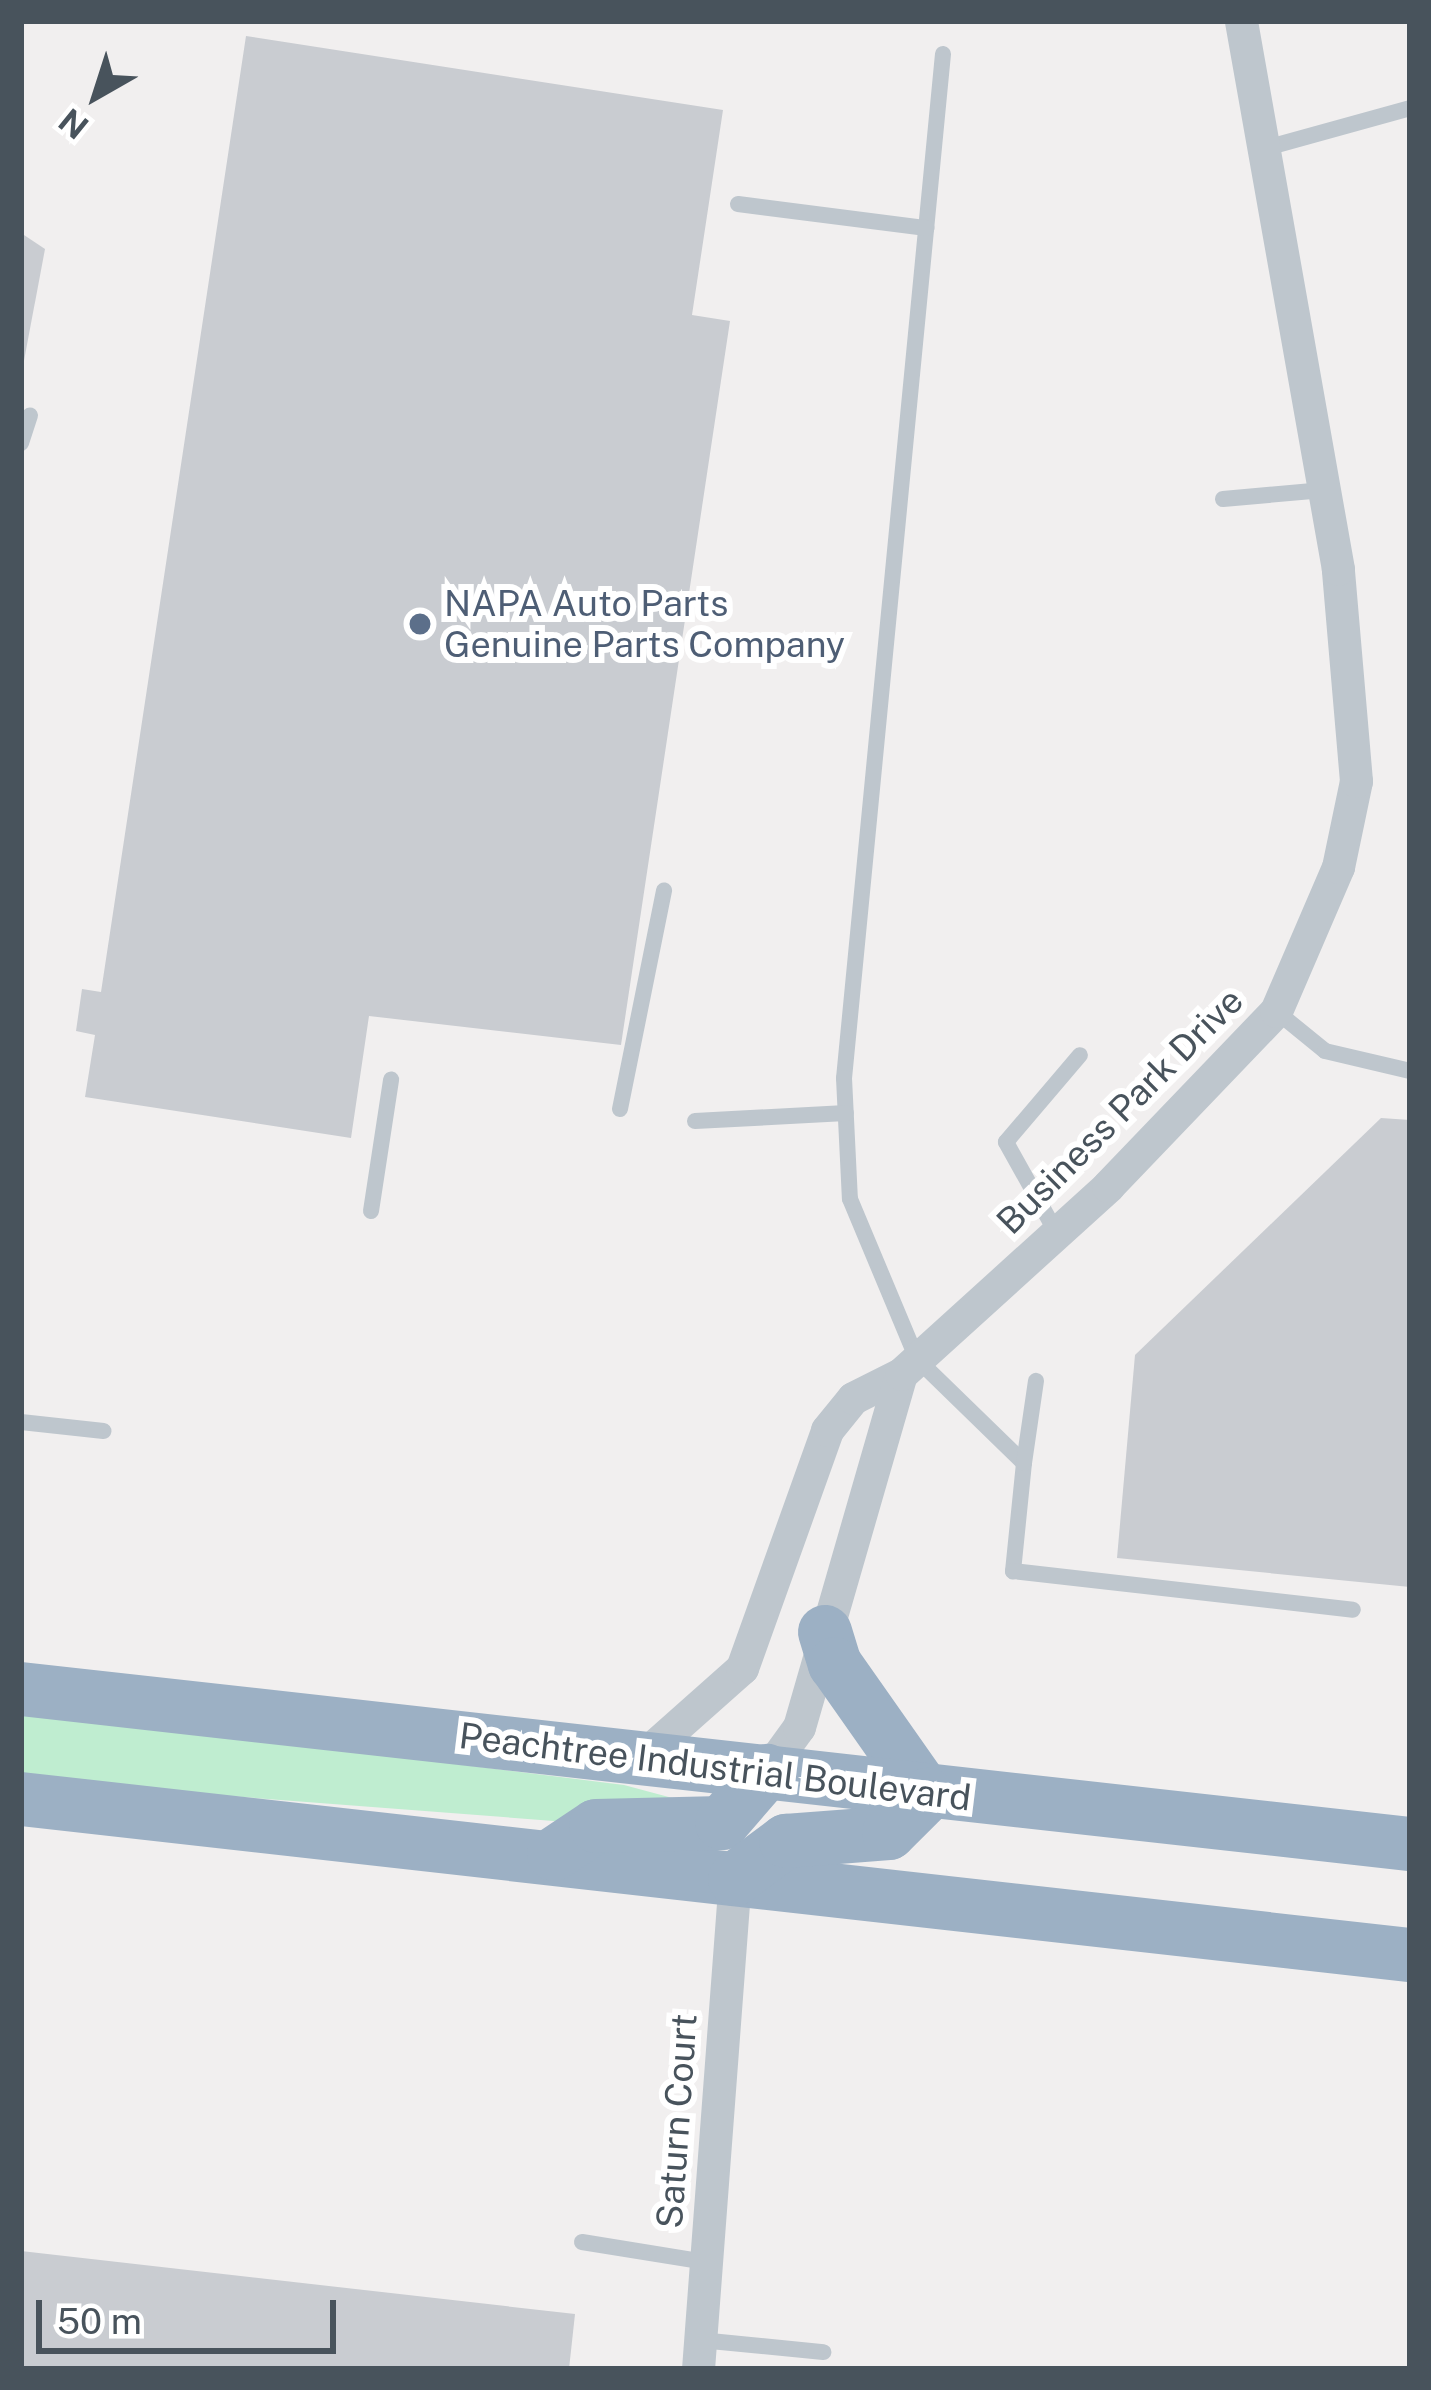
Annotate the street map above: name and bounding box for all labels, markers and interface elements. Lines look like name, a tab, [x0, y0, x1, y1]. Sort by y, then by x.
north arrow	[36, 36, 156, 156]
text: N	[51, 101, 95, 147]
place label: NAPA Auto Parts Genuine Parts Company	[444, 581, 845, 666]
marker: NAPA Auto Parts Genuine Parts Company	[407, 611, 433, 637]
street label: Business Park Drive	[988, 979, 1252, 1243]
street label: Peachtree Industrial Boulevard	[456, 1714, 974, 1820]
street label: Saturn Court	[648, 2012, 706, 2230]
scale bar	[42, 2276, 342, 2350]
text: 50 m	[57, 2300, 142, 2342]

